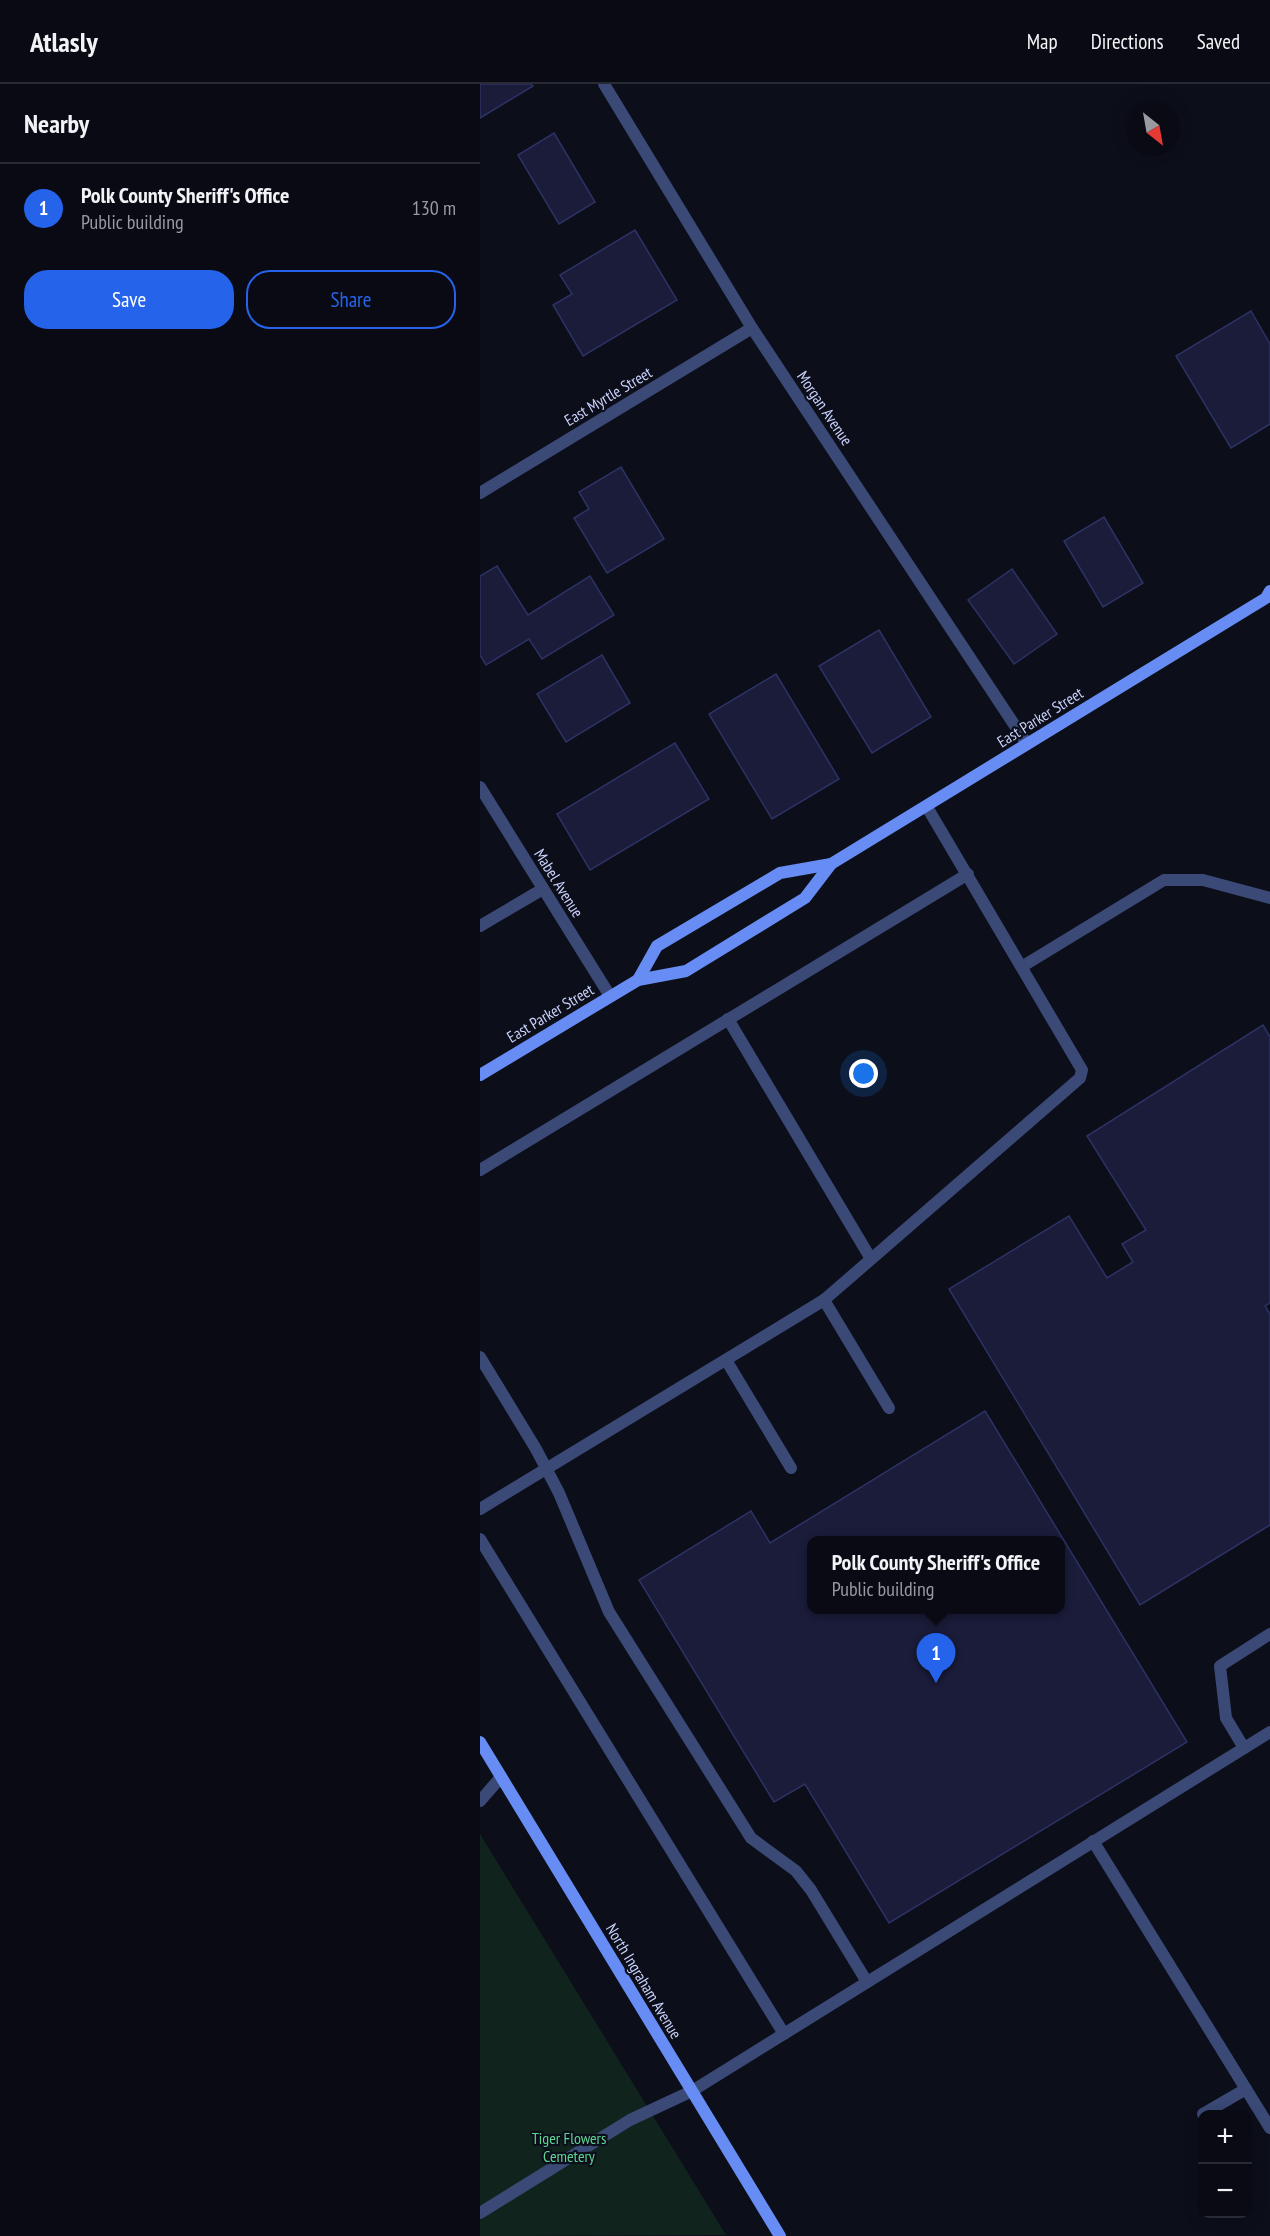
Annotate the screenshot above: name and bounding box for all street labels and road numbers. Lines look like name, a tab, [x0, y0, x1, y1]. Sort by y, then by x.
street label: East Myrtle Street	[561, 362, 656, 430]
street label: Morgan Avenue	[793, 367, 857, 449]
street label: East Parker Street	[993, 682, 1087, 751]
street label: Mabel Avenue	[530, 845, 588, 921]
street label: East Parker Street	[503, 979, 597, 1047]
street label: North Ingraham Avenue	[602, 1920, 686, 2042]

